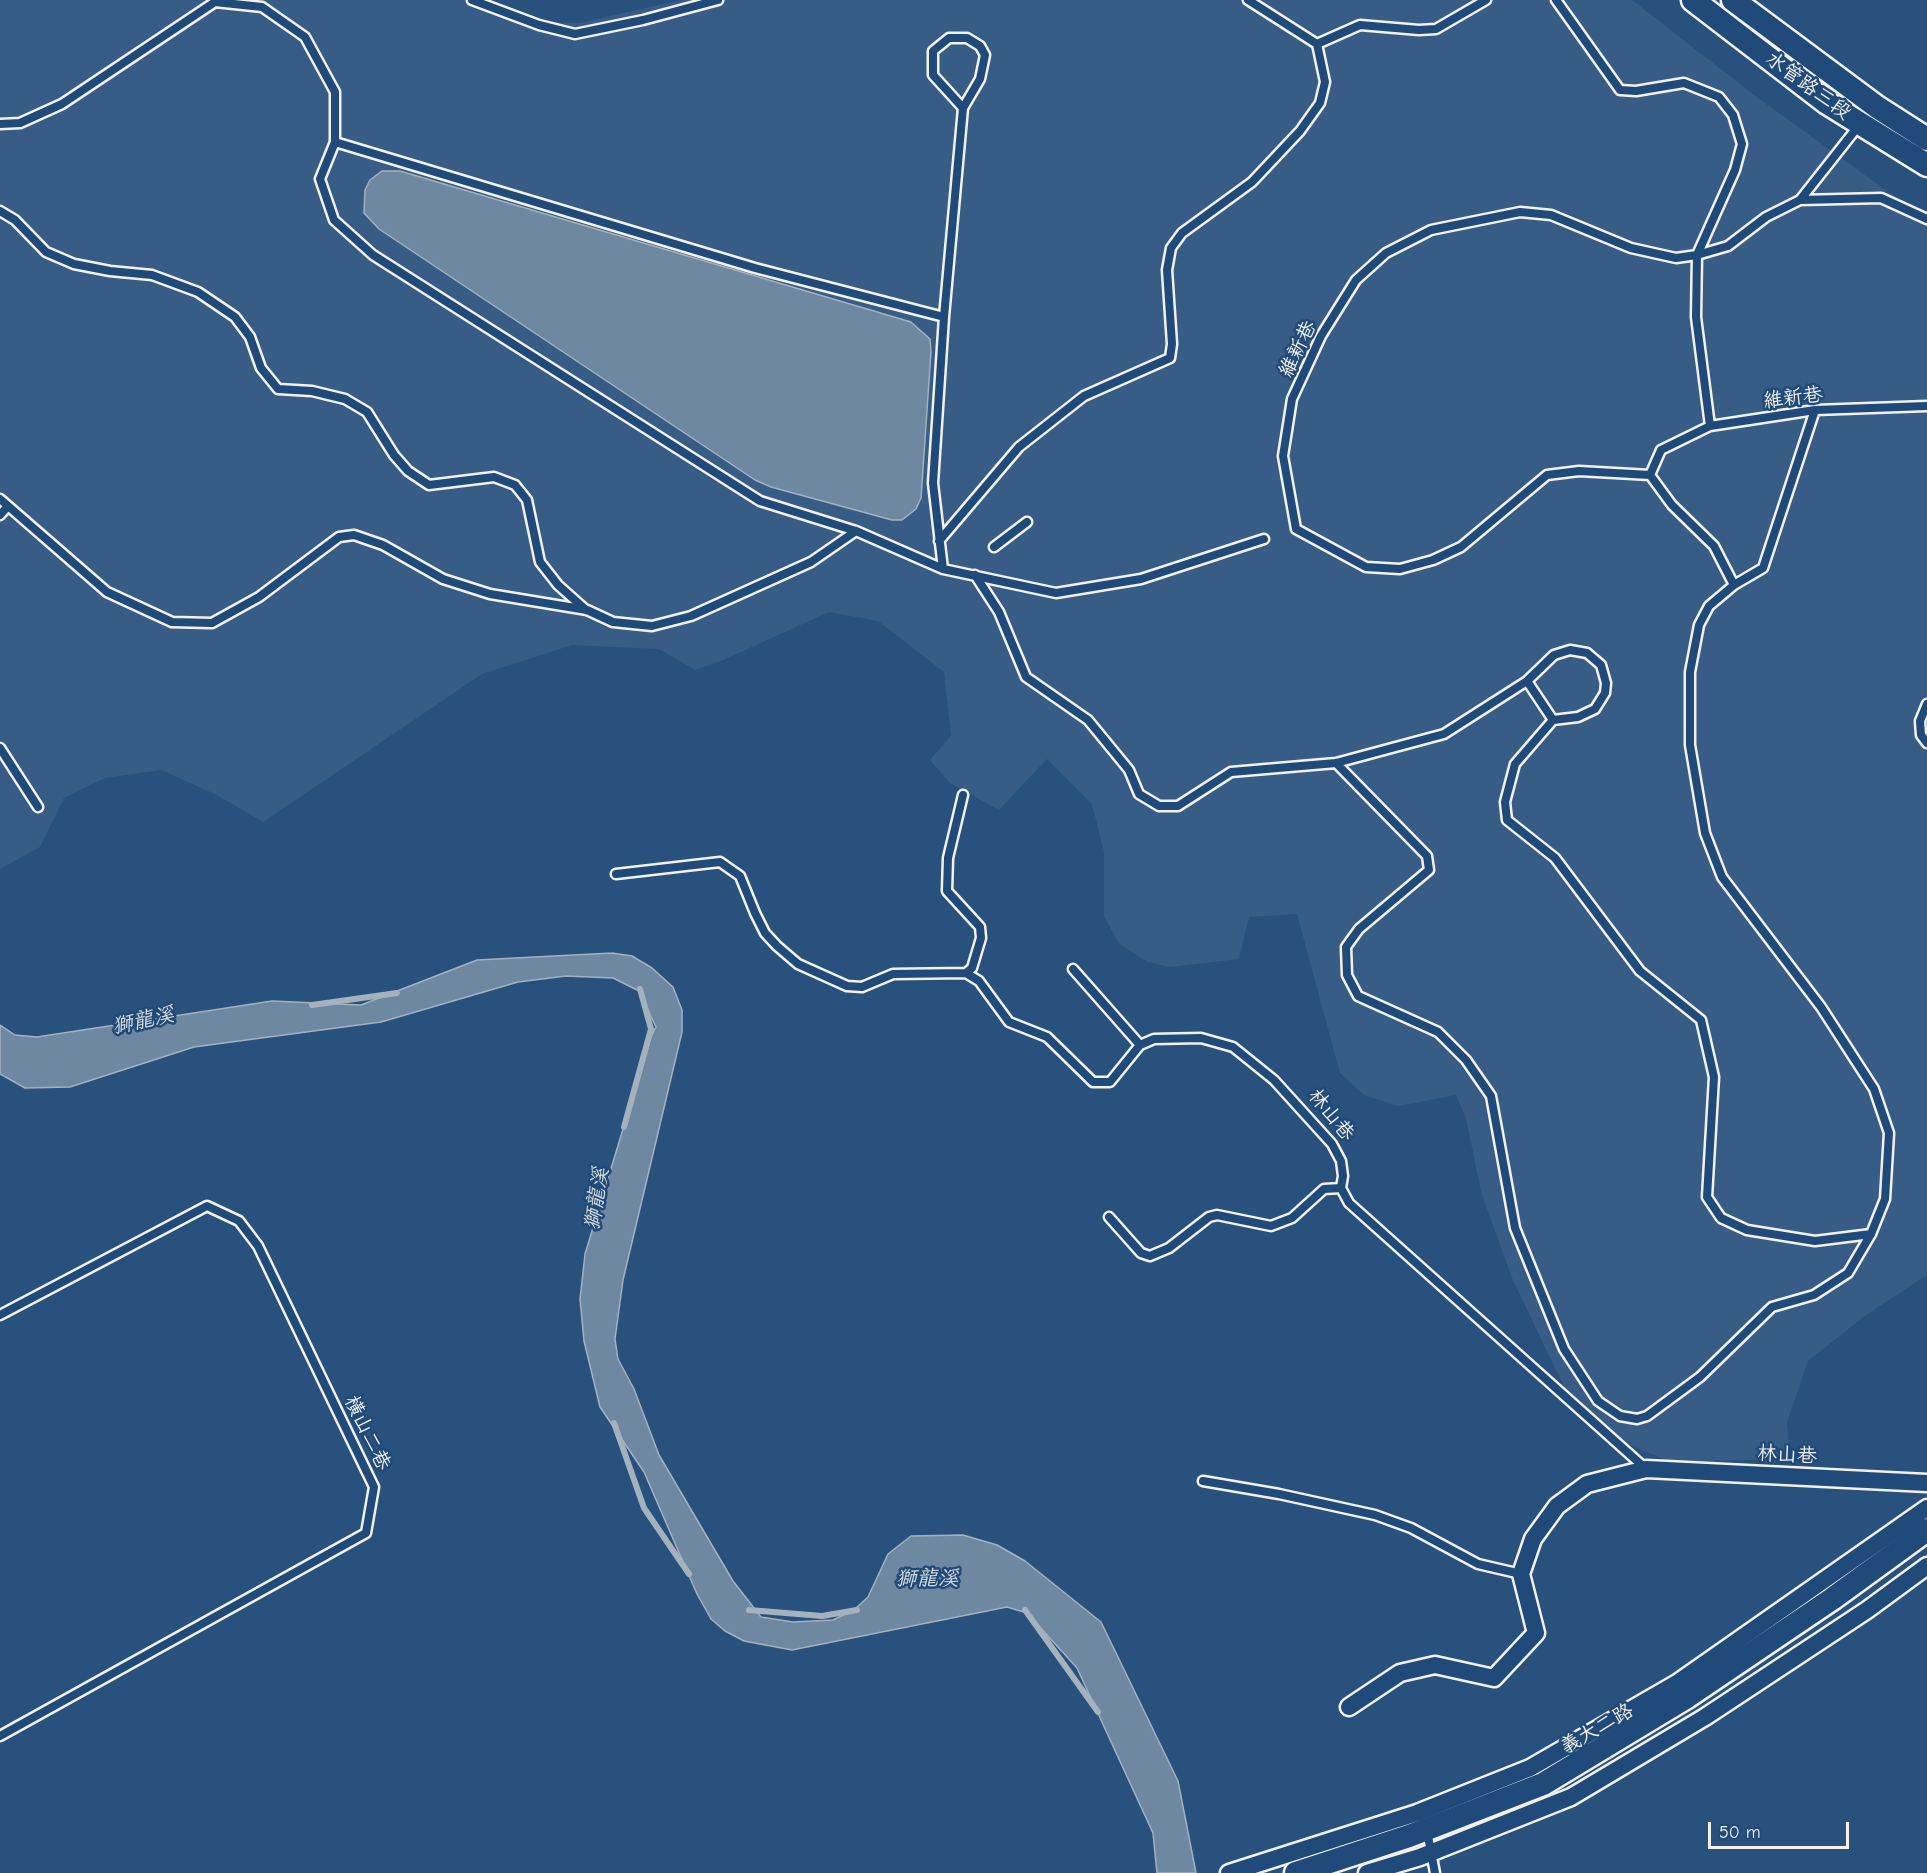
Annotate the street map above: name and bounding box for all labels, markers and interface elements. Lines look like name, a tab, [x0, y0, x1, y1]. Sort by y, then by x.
street label: 水管路三段	[1760, 47, 1856, 125]
street label: 維新巷	[1274, 317, 1322, 381]
street label: 維新巷	[1762, 382, 1824, 414]
water label: 獅龍溪	[110, 1002, 176, 1040]
street label: 林山巷	[1303, 1084, 1359, 1146]
water label: 獅龍溪	[580, 1166, 614, 1232]
street label: 橫山二巷	[339, 1392, 395, 1474]
street label: 林山巷	[1756, 1441, 1818, 1469]
water label: 獅龍溪	[896, 1566, 958, 1592]
street label: 義大二路	[1556, 1699, 1638, 1759]
scale bar	[1711, 1810, 1852, 1848]
text: 50 m	[1719, 1822, 1761, 1843]

